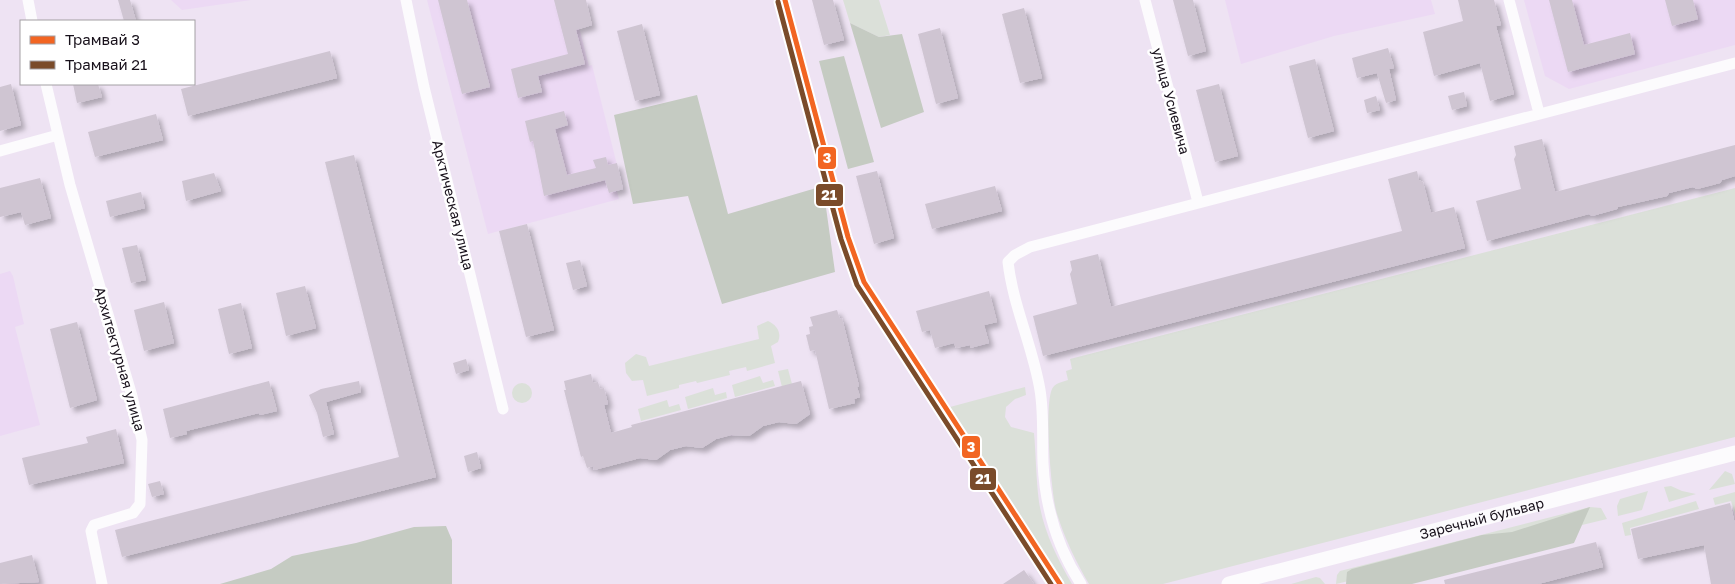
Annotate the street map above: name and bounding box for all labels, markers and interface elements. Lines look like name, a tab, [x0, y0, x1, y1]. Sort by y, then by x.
legend	[20, 20, 195, 85]
text: Трамвай 3	[65, 30, 140, 48]
street label: улица Усиевича	[1149, 46, 1194, 156]
text: Трамвай 21	[65, 55, 147, 73]
street label: Арктическая улица	[429, 138, 478, 272]
line badge: 3	[817, 146, 837, 170]
text: 3	[823, 149, 831, 166]
line badge: 21	[815, 183, 844, 207]
text: 21	[821, 186, 837, 203]
street label: Архитектурная улица	[92, 285, 149, 433]
line badge: 3	[961, 435, 981, 459]
text: 3	[967, 438, 975, 455]
line badge: 21	[969, 467, 997, 491]
text: 21	[975, 470, 991, 487]
street label: Заречный бульвар	[1418, 494, 1546, 542]

